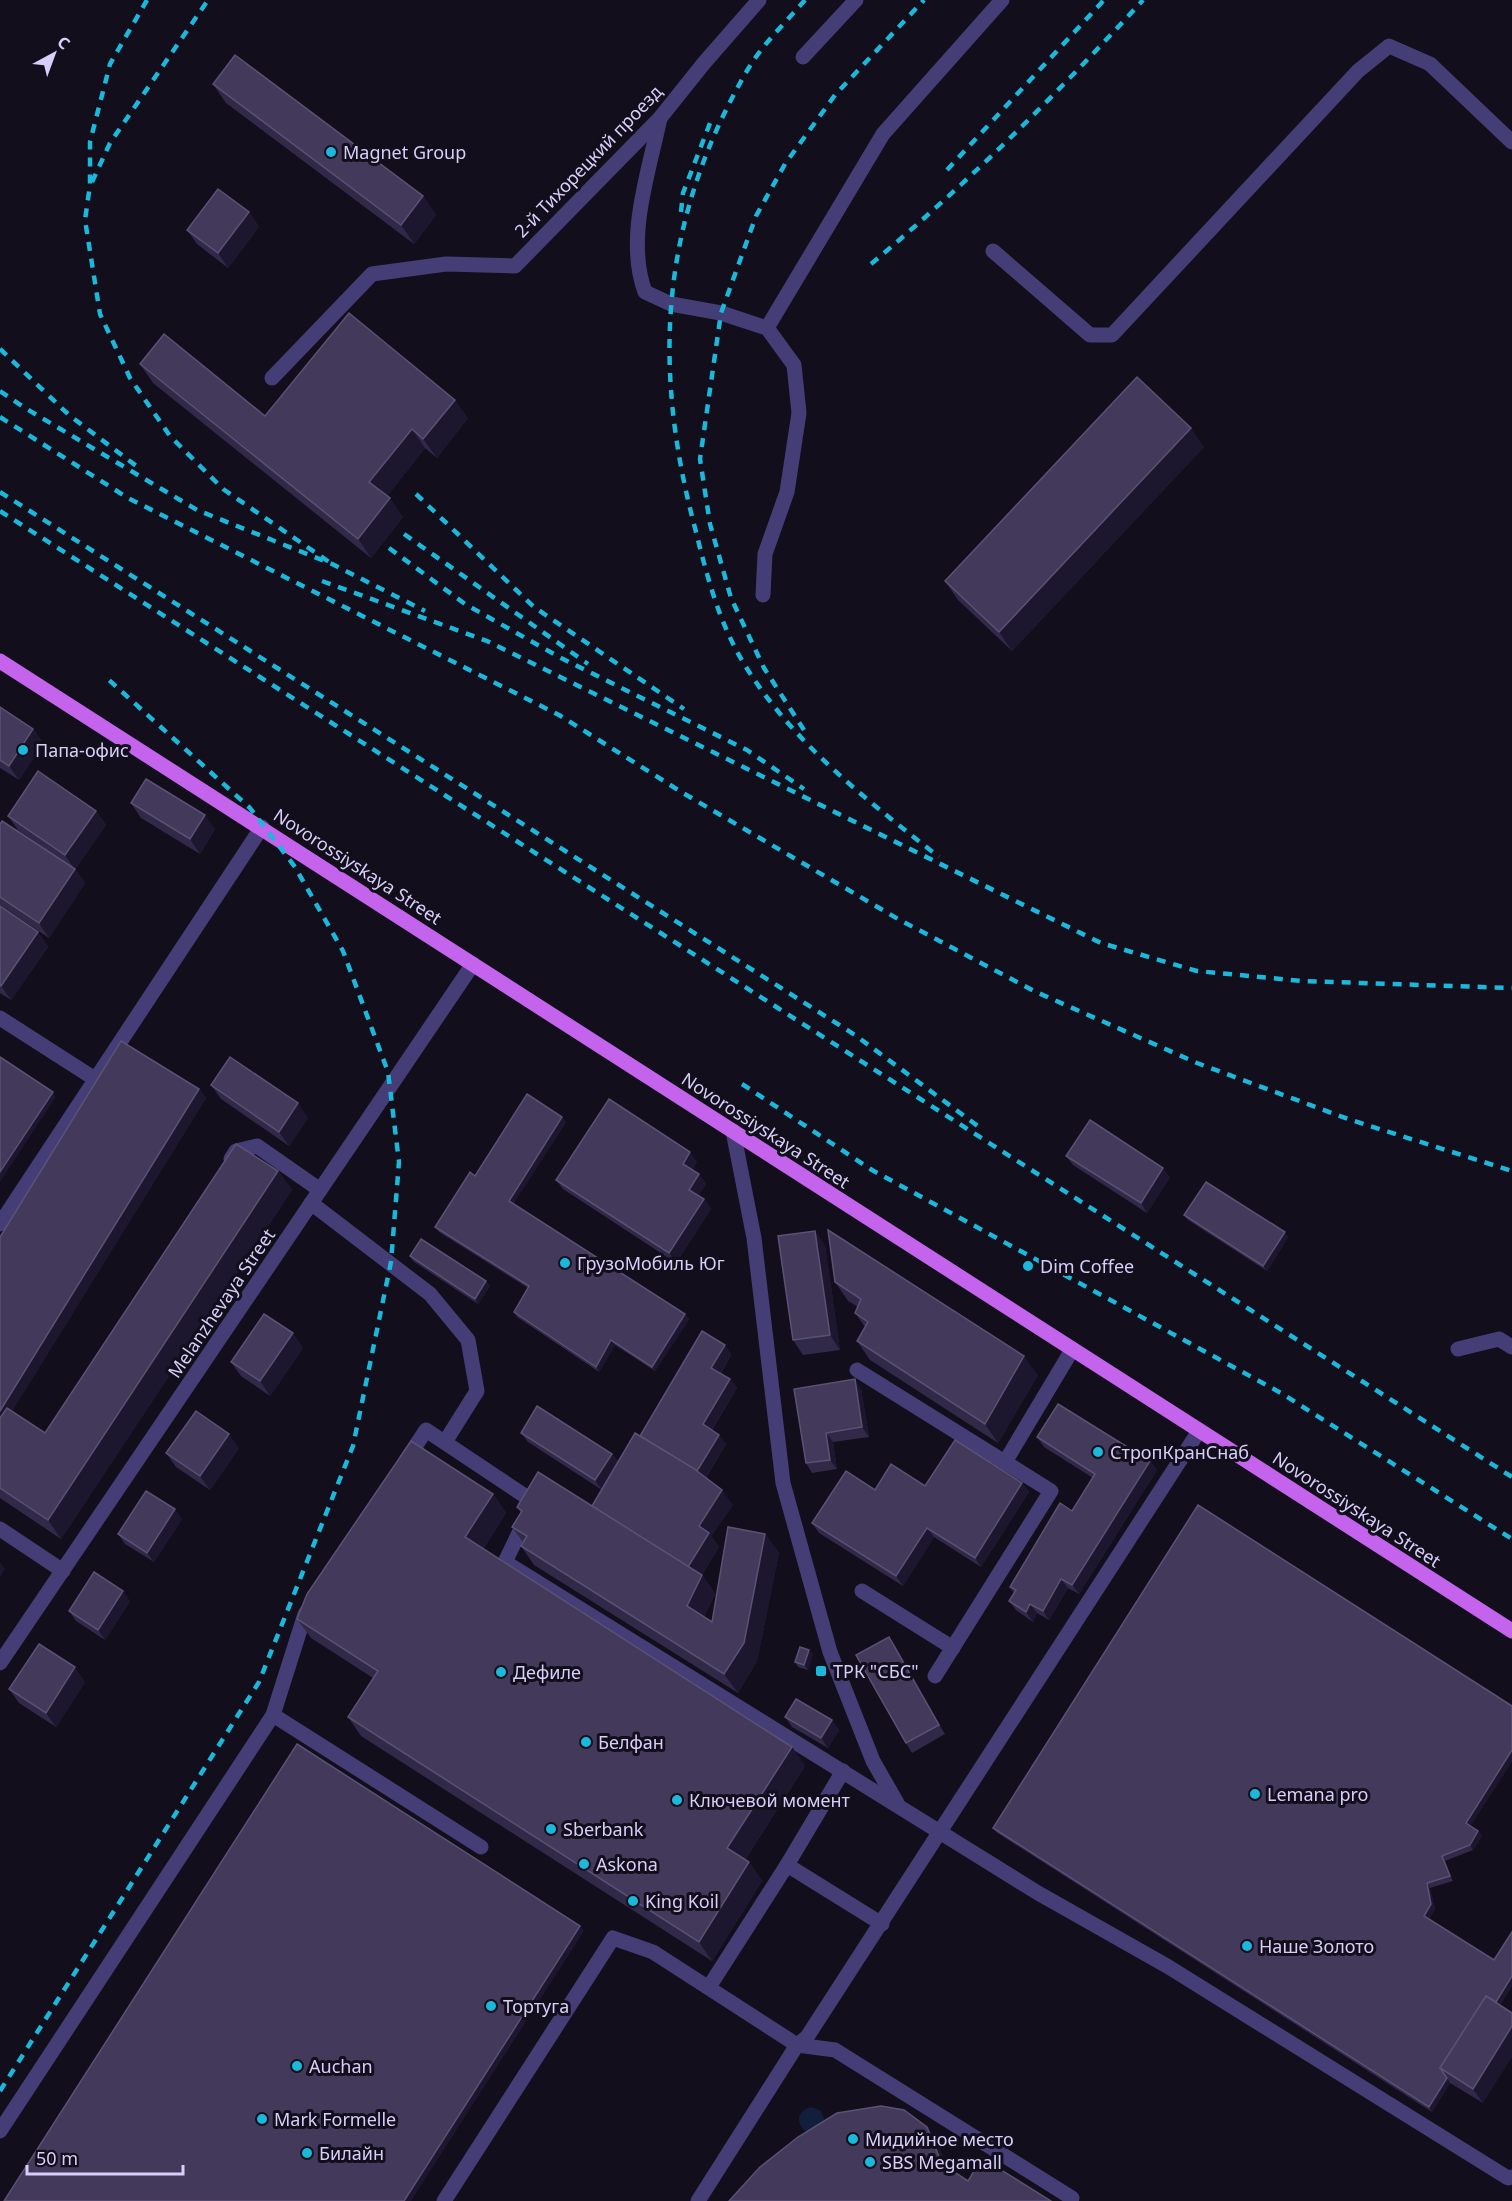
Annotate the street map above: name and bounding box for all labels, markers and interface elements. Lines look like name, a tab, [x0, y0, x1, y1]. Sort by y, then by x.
north arrow	[24, 24, 84, 84]
text: С	[53, 31, 75, 54]
street label: 2-й Тихорецкий проезд	[509, 80, 667, 242]
place label: Magnet Group	[343, 140, 466, 164]
marker: Magnet Group	[324, 145, 338, 159]
place label: Папа-офис	[35, 738, 129, 762]
marker: Папа-офис	[16, 743, 30, 757]
street label: Novorossiyskaya Street	[269, 803, 447, 930]
street label: Novorossiyskaya Street	[677, 1067, 855, 1194]
street label: Melanzhevaya Street	[162, 1223, 280, 1382]
place label: ГрузоМобиль Юг	[577, 1251, 725, 1275]
place label: Dim Coffee	[1040, 1254, 1134, 1278]
marker: ГрузоМобиль Юг	[558, 1256, 572, 1270]
marker: Dim Coffee	[1021, 1259, 1035, 1273]
place label: СтропКранСнаб	[1110, 1440, 1249, 1464]
marker: СтропКранСнаб	[1091, 1445, 1105, 1459]
street label: Novorossiyskaya Street	[1268, 1446, 1446, 1573]
place label: ТРК "СБС"	[833, 1659, 919, 1683]
place label: Дефиле	[513, 1660, 581, 1684]
marker: ТРК "СБС"	[814, 1664, 828, 1678]
marker: Дефиле	[494, 1665, 508, 1679]
place label: Белфан	[598, 1730, 664, 1754]
marker: Белфан	[579, 1735, 593, 1749]
place label: Lemana pro	[1267, 1782, 1368, 1806]
marker: Lemana pro	[1248, 1787, 1262, 1801]
place label: Ключевой момент	[689, 1788, 851, 1812]
marker: Ключевой момент	[670, 1793, 684, 1807]
place label: Sberbank	[563, 1817, 644, 1841]
marker: Sberbank	[544, 1822, 558, 1836]
place label: Askona	[596, 1852, 658, 1876]
marker: Askona	[577, 1857, 591, 1871]
place label: King Koil	[645, 1889, 719, 1913]
marker: King Koil	[626, 1894, 640, 1908]
place label: Наше Золото	[1259, 1934, 1374, 1958]
marker: Наше Золото	[1240, 1939, 1254, 1953]
place label: Тортуга	[503, 1994, 569, 2018]
marker: Тортуга	[484, 1999, 498, 2013]
place label: Auchan	[309, 2054, 373, 2078]
marker: Auchan	[290, 2059, 304, 2073]
place label: Mark Formelle	[274, 2107, 396, 2131]
marker: Mark Formelle	[255, 2112, 269, 2126]
place label: Мидийное место	[865, 2127, 1014, 2151]
marker: Мидийное место	[846, 2132, 860, 2146]
scale bar	[27, 2138, 183, 2176]
place label: Билайн	[319, 2141, 384, 2165]
text: 50 m	[36, 2146, 78, 2170]
marker: Билайн	[300, 2146, 314, 2160]
place label: SBS Megamall	[882, 2150, 1002, 2174]
marker: SBS Megamall	[863, 2155, 877, 2169]

